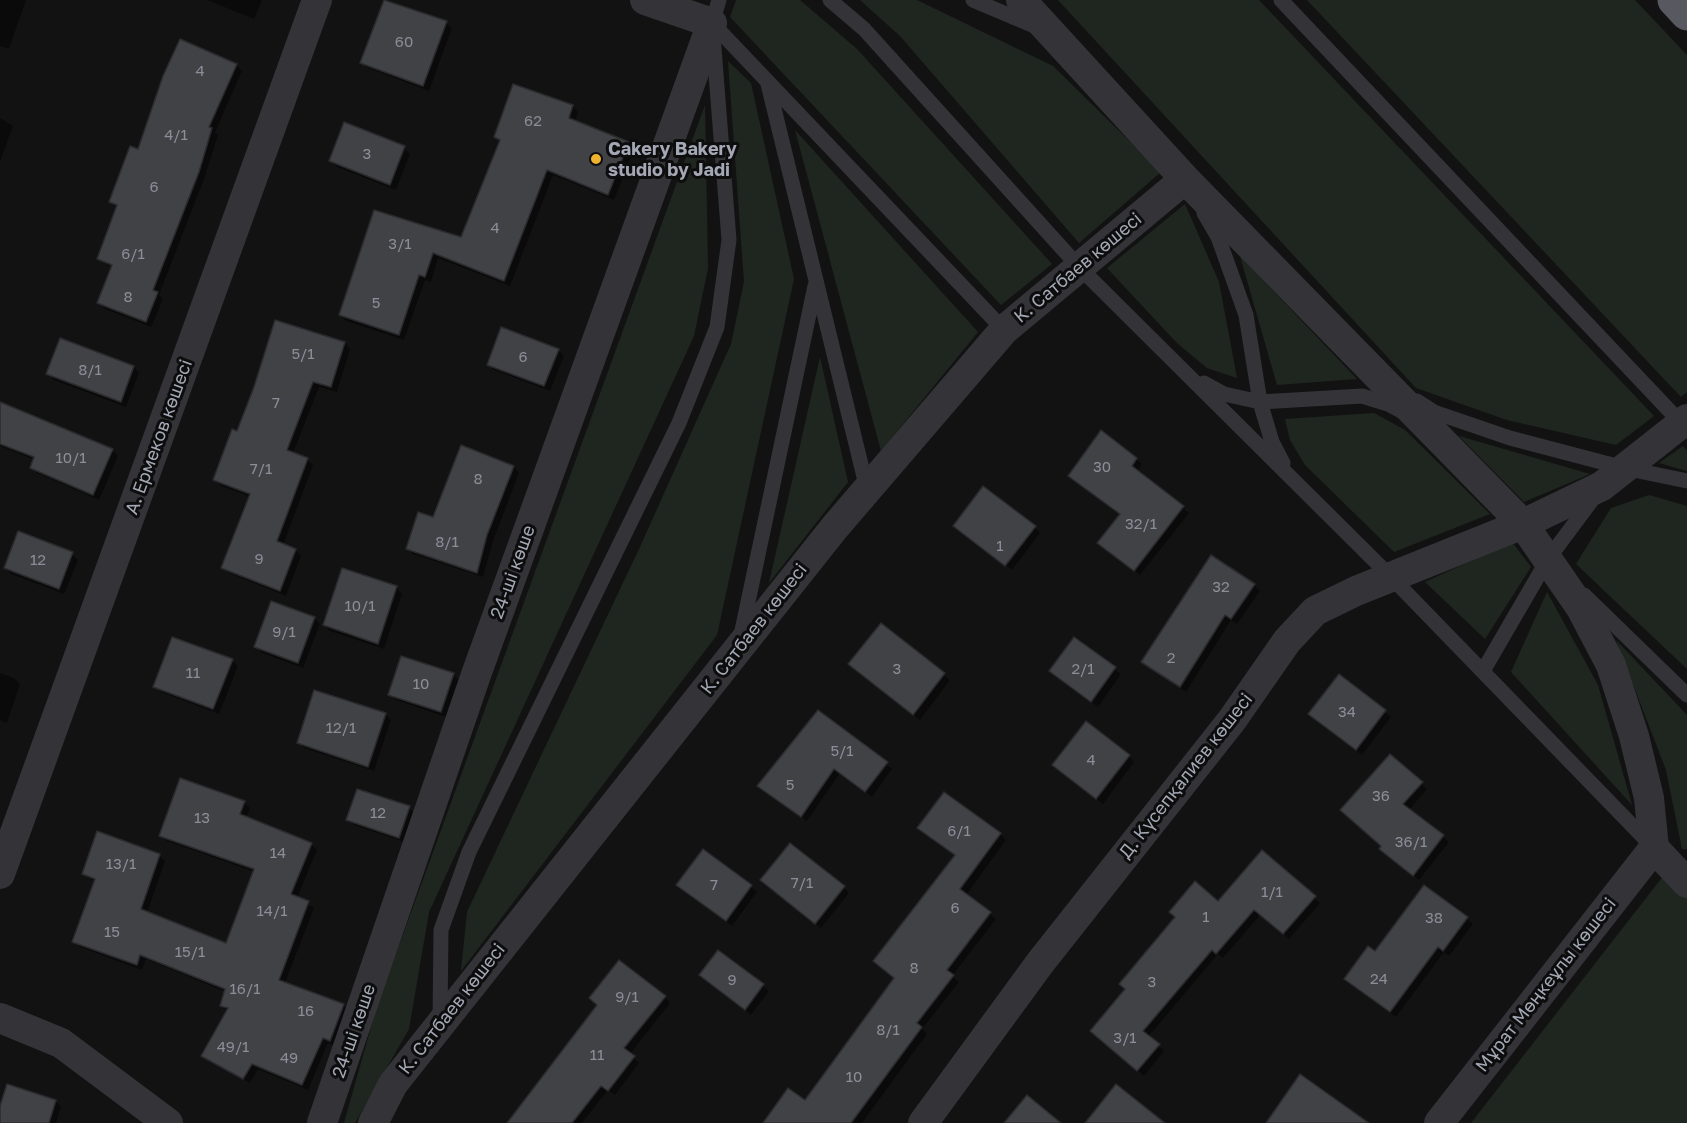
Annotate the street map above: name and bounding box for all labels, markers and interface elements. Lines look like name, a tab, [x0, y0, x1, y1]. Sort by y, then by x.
house number: 60	[395, 33, 413, 51]
house number: 4	[195, 62, 205, 80]
house number: 62	[524, 112, 542, 130]
house number: 4/1	[164, 126, 188, 144]
place label: Cakery Bakery studio by Jadi	[608, 138, 737, 180]
house number: 3	[363, 145, 371, 163]
marker: Cakery Bakery studio by Jadi	[589, 152, 603, 166]
house number: 6	[149, 178, 159, 196]
street label: К. Сатбаев көшесі	[1010, 208, 1146, 328]
house number: 4	[490, 219, 500, 237]
house number: 3/1	[388, 235, 412, 253]
house number: 6/1	[121, 245, 145, 263]
house number: 8	[123, 288, 133, 306]
house number: 5	[372, 294, 380, 312]
house number: 5/1	[291, 345, 315, 363]
house number: 6	[518, 348, 528, 366]
street label: А. Ермеков көшесі	[121, 356, 197, 518]
house number: 8/1	[78, 361, 102, 379]
house number: 7	[272, 394, 280, 412]
house number: 10/1	[55, 449, 87, 467]
house number: 30	[1093, 458, 1111, 476]
house number: 7/1	[250, 460, 272, 478]
house number: 8	[473, 470, 483, 488]
house number: 32/1	[1125, 515, 1157, 533]
street label: 24-ші көше	[486, 522, 540, 622]
house number: 8/1	[435, 533, 459, 551]
house number: 1	[996, 537, 1004, 555]
house number: 9	[254, 550, 264, 568]
house number: 12	[30, 551, 46, 569]
street label: К. Сатбаев көшесі	[696, 559, 812, 699]
house number: 32	[1212, 578, 1230, 596]
house number: 10/1	[344, 597, 376, 615]
house number: 9/1	[272, 623, 296, 641]
house number: 2	[1167, 649, 1175, 667]
house number: 3	[893, 660, 901, 678]
house number: 2/1	[1071, 660, 1095, 678]
house number: 11	[186, 664, 200, 682]
house number: 10	[413, 675, 429, 693]
street label: Д. Күсепқалиев көшесі	[1115, 689, 1257, 863]
house number: 34	[1338, 703, 1356, 721]
house number: 12/1	[326, 719, 356, 737]
house number: 5/1	[830, 742, 854, 760]
house number: 4	[1086, 751, 1096, 769]
house number: 5	[786, 776, 794, 794]
house number: 36	[1372, 787, 1390, 805]
house number: 12	[370, 804, 386, 822]
house number: 13	[194, 809, 210, 827]
house number: 6/1	[947, 822, 971, 840]
house number: 36/1	[1395, 833, 1427, 851]
house number: 14	[270, 844, 286, 862]
house number: 13/1	[106, 855, 136, 873]
house number: 7/1	[791, 874, 813, 892]
house number: 7	[710, 876, 718, 894]
house number: 1/1	[1261, 883, 1283, 901]
street label: Мұрат Мөңкеұлы көшесі	[1471, 894, 1621, 1076]
house number: 6	[950, 899, 960, 917]
house number: 14/1	[257, 902, 287, 920]
house number: 1	[1202, 908, 1210, 926]
house number: 38	[1425, 909, 1443, 927]
house number: 15	[104, 923, 120, 941]
street label: К. Сатбаев көшесі	[394, 939, 510, 1079]
house number: 15/1	[175, 943, 205, 961]
house number: 8	[909, 959, 919, 977]
house number: 24	[1370, 970, 1388, 988]
house number: 9	[727, 971, 737, 989]
house number: 3	[1148, 973, 1156, 991]
house number: 16/1	[230, 980, 260, 998]
street label: 24-ші көше	[328, 981, 380, 1081]
house number: 9/1	[615, 988, 639, 1006]
house number: 16	[298, 1002, 314, 1020]
house number: 8/1	[876, 1021, 900, 1039]
house number: 3/1	[1113, 1029, 1137, 1047]
house number: 49/1	[217, 1038, 249, 1056]
house number: 11	[590, 1046, 604, 1064]
house number: 49	[280, 1049, 298, 1067]
house number: 10	[846, 1068, 862, 1086]

